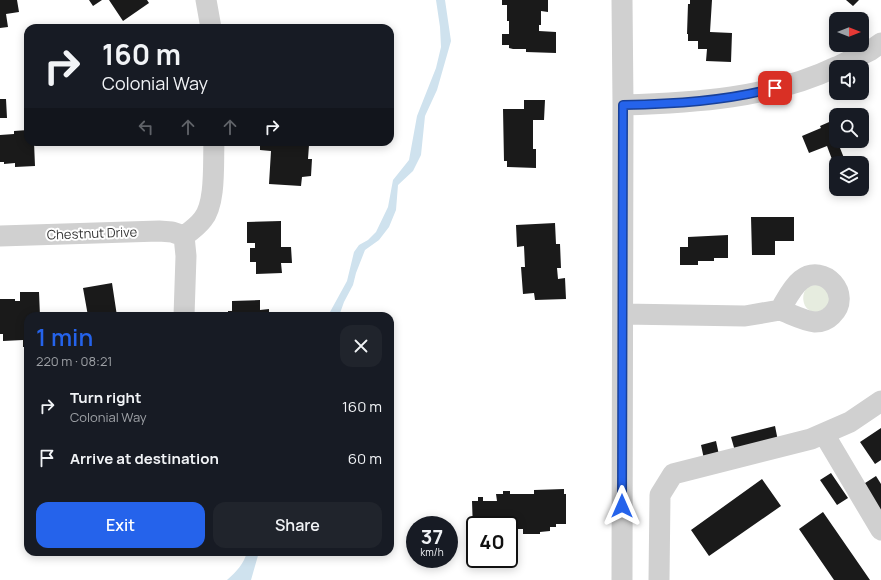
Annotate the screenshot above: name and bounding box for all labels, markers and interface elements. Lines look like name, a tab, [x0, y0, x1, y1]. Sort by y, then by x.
north arrow	[829, 12, 869, 52]
map controls	[829, 12, 869, 196]
text: 160 m	[102, 35, 181, 73]
icon: right	[36, 40, 88, 92]
button: sound	[829, 60, 869, 100]
text: Colonial Way	[102, 71, 208, 95]
pin	[758, 71, 792, 105]
icon: arrive	[764, 77, 786, 99]
button: search	[829, 108, 869, 148]
icon: left	[135, 116, 157, 138]
icon: ahead	[177, 116, 199, 138]
icon: ahead	[219, 116, 241, 138]
icon: right	[261, 116, 283, 138]
button: layers	[829, 156, 869, 196]
street label: Chestnut Drive	[47, 222, 138, 244]
text: 1 min	[36, 320, 93, 353]
button: close	[340, 325, 382, 367]
text: 220 m · 08:21	[36, 352, 112, 370]
text: Turn right	[70, 387, 141, 408]
icon: right	[36, 395, 58, 417]
text: 160 m	[342, 396, 382, 417]
text: Colonial Way	[70, 408, 147, 426]
icon: arrive	[36, 447, 58, 469]
text: Arrive at destination	[70, 448, 219, 469]
text: 60 m	[348, 448, 382, 469]
position arrow	[601, 485, 643, 527]
button: Exit	[36, 502, 205, 548]
button: Share	[213, 502, 382, 548]
speed limit sign: 40	[466, 516, 518, 568]
text: 37	[421, 523, 443, 550]
text: km/h	[420, 545, 444, 559]

